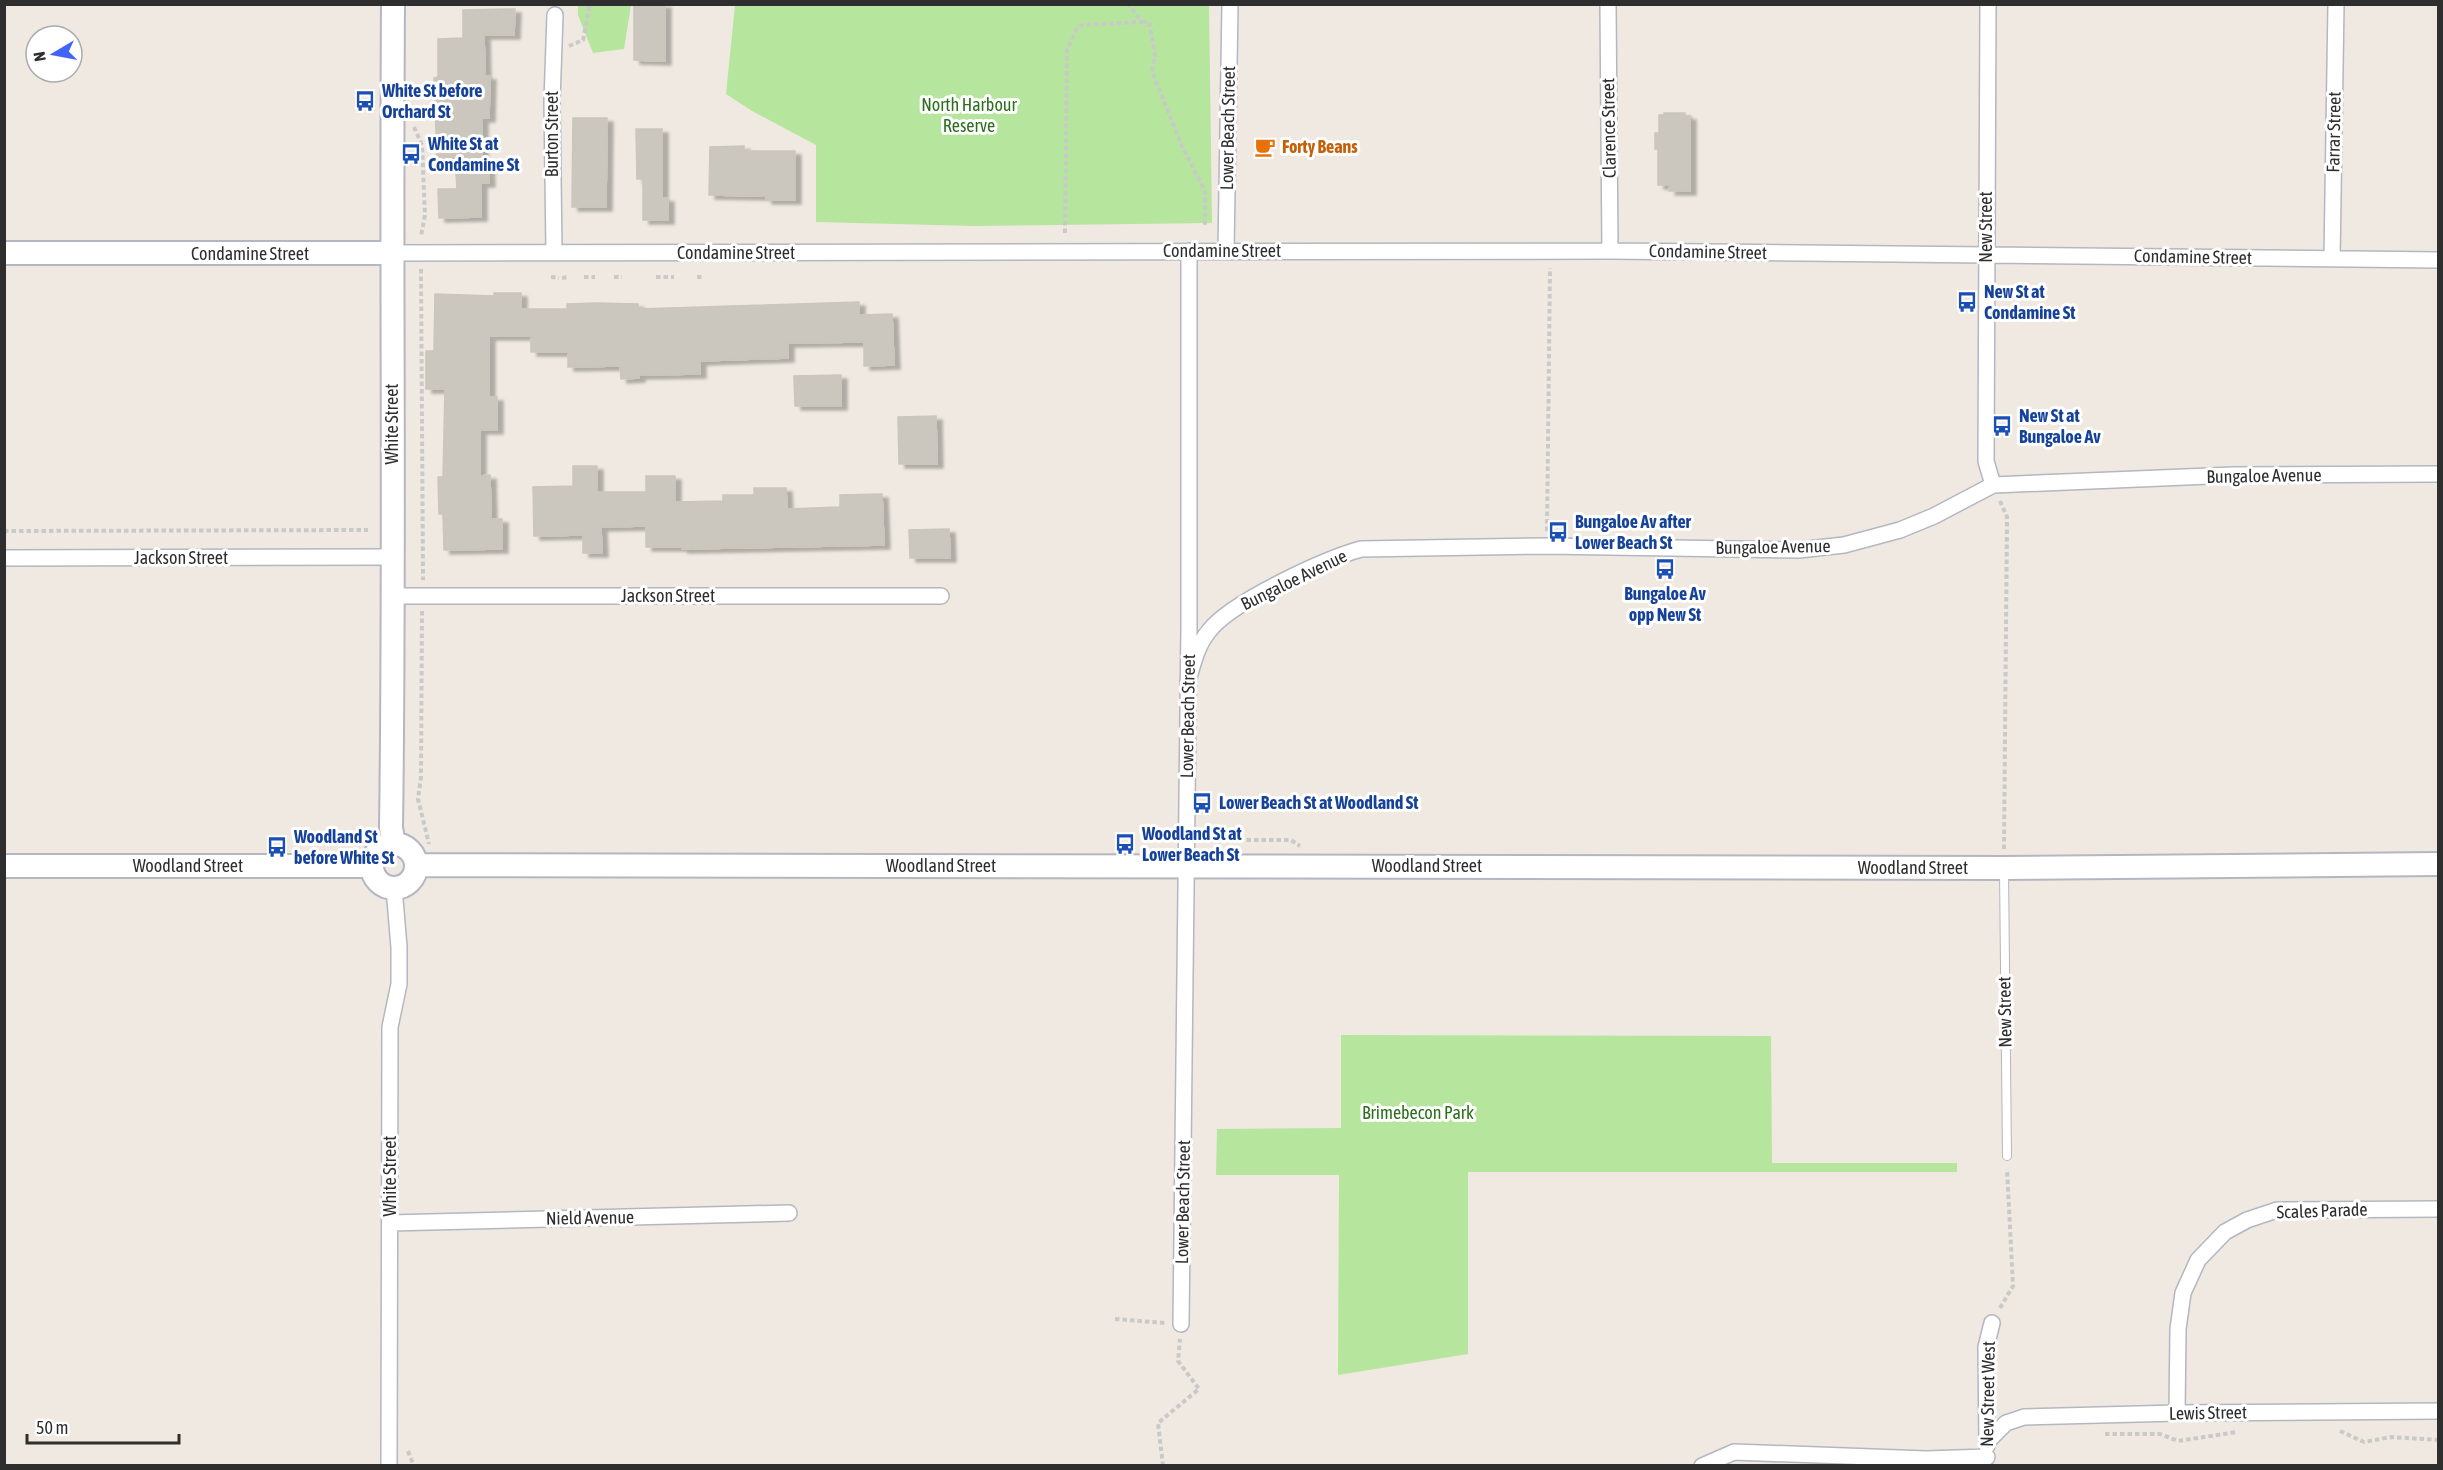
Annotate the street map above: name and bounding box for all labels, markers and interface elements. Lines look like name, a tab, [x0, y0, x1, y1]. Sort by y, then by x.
north arrow	[24, 24, 84, 84]
text: N	[30, 50, 49, 63]
street label: Lower Beach Street	[1216, 66, 1239, 190]
street label: Clarence Street	[1597, 78, 1620, 178]
place label: White St before Orchard St	[381, 80, 482, 122]
bus stop icon: White St before Orchard St	[353, 89, 377, 113]
street label: Burton Street	[541, 91, 562, 177]
street label: Farrar Street	[2322, 91, 2345, 173]
park label: North Harbour Reserve	[921, 94, 1018, 136]
place label: White St at Condamine St	[427, 133, 520, 175]
cafe icon: Forty Beans	[1253, 135, 1277, 159]
place label: Forty Beans	[1282, 136, 1358, 157]
bus stop icon: White St at Condamine St	[399, 142, 423, 166]
street label: New Street	[1975, 191, 1996, 263]
street label: Condamine Street	[1163, 240, 1281, 261]
street label: Condamine Street	[1649, 240, 1767, 263]
street label: Condamine Street	[677, 242, 795, 263]
street label: Condamine Street	[191, 243, 309, 264]
street label: Condamine Street	[2134, 245, 2252, 268]
place label: New St at Condamine St	[1984, 281, 2076, 323]
bus stop icon: New St at Condamine St	[1955, 290, 1979, 314]
street label: White Street	[381, 383, 402, 465]
place label: New St at Bungaloe Av	[2019, 405, 2101, 447]
bus stop icon: New St at Bungaloe Av	[1990, 414, 2014, 438]
street label: Bungaloe Avenue	[2206, 464, 2322, 487]
place label: Bungaloe Av after Lower Beach St	[1575, 511, 1692, 553]
bus stop icon: Bungaloe Av after Lower Beach St	[1546, 520, 1570, 544]
street label: Bungaloe Avenue	[1715, 535, 1831, 558]
street label: Bungaloe Avenue	[1237, 545, 1350, 614]
street label: Jackson Street	[134, 547, 228, 568]
bus stop icon: Bungaloe Av opp New St	[1653, 557, 1677, 581]
place label: Bungaloe Av opp New St	[1624, 583, 1706, 625]
street label: Jackson Street	[621, 585, 715, 606]
street label: Lower Beach Street	[1176, 654, 1199, 778]
bus stop icon: Lower Beach St at Woodland St	[1190, 791, 1214, 815]
place label: Lower Beach St at Woodland St	[1219, 792, 1419, 813]
place label: Woodland St at Lower Beach St	[1141, 823, 1242, 865]
place label: Woodland St before White St	[293, 826, 395, 868]
bus stop icon: Woodland St at Lower Beach St	[1113, 832, 1137, 856]
bus stop icon: Woodland St before White St	[265, 835, 289, 859]
street label: Woodland Street	[133, 855, 243, 876]
street label: Woodland Street	[886, 855, 996, 876]
street label: Woodland Street	[1372, 855, 1482, 876]
street label: Woodland Street	[1858, 857, 1968, 878]
street label: New Street	[1993, 976, 2016, 1048]
park label: Brimebecon Park	[1362, 1102, 1474, 1123]
street label: White Street	[379, 1135, 400, 1217]
street label: Lower Beach Street	[1171, 1140, 1194, 1264]
street label: Scales Parade	[2276, 1198, 2368, 1223]
street label: Nield Avenue	[546, 1206, 634, 1229]
street label: New Street West	[1976, 1341, 1999, 1447]
street label: Lewis Street	[2169, 1401, 2247, 1424]
scale bar	[27, 1407, 178, 1445]
text: 50 m	[36, 1417, 68, 1438]

